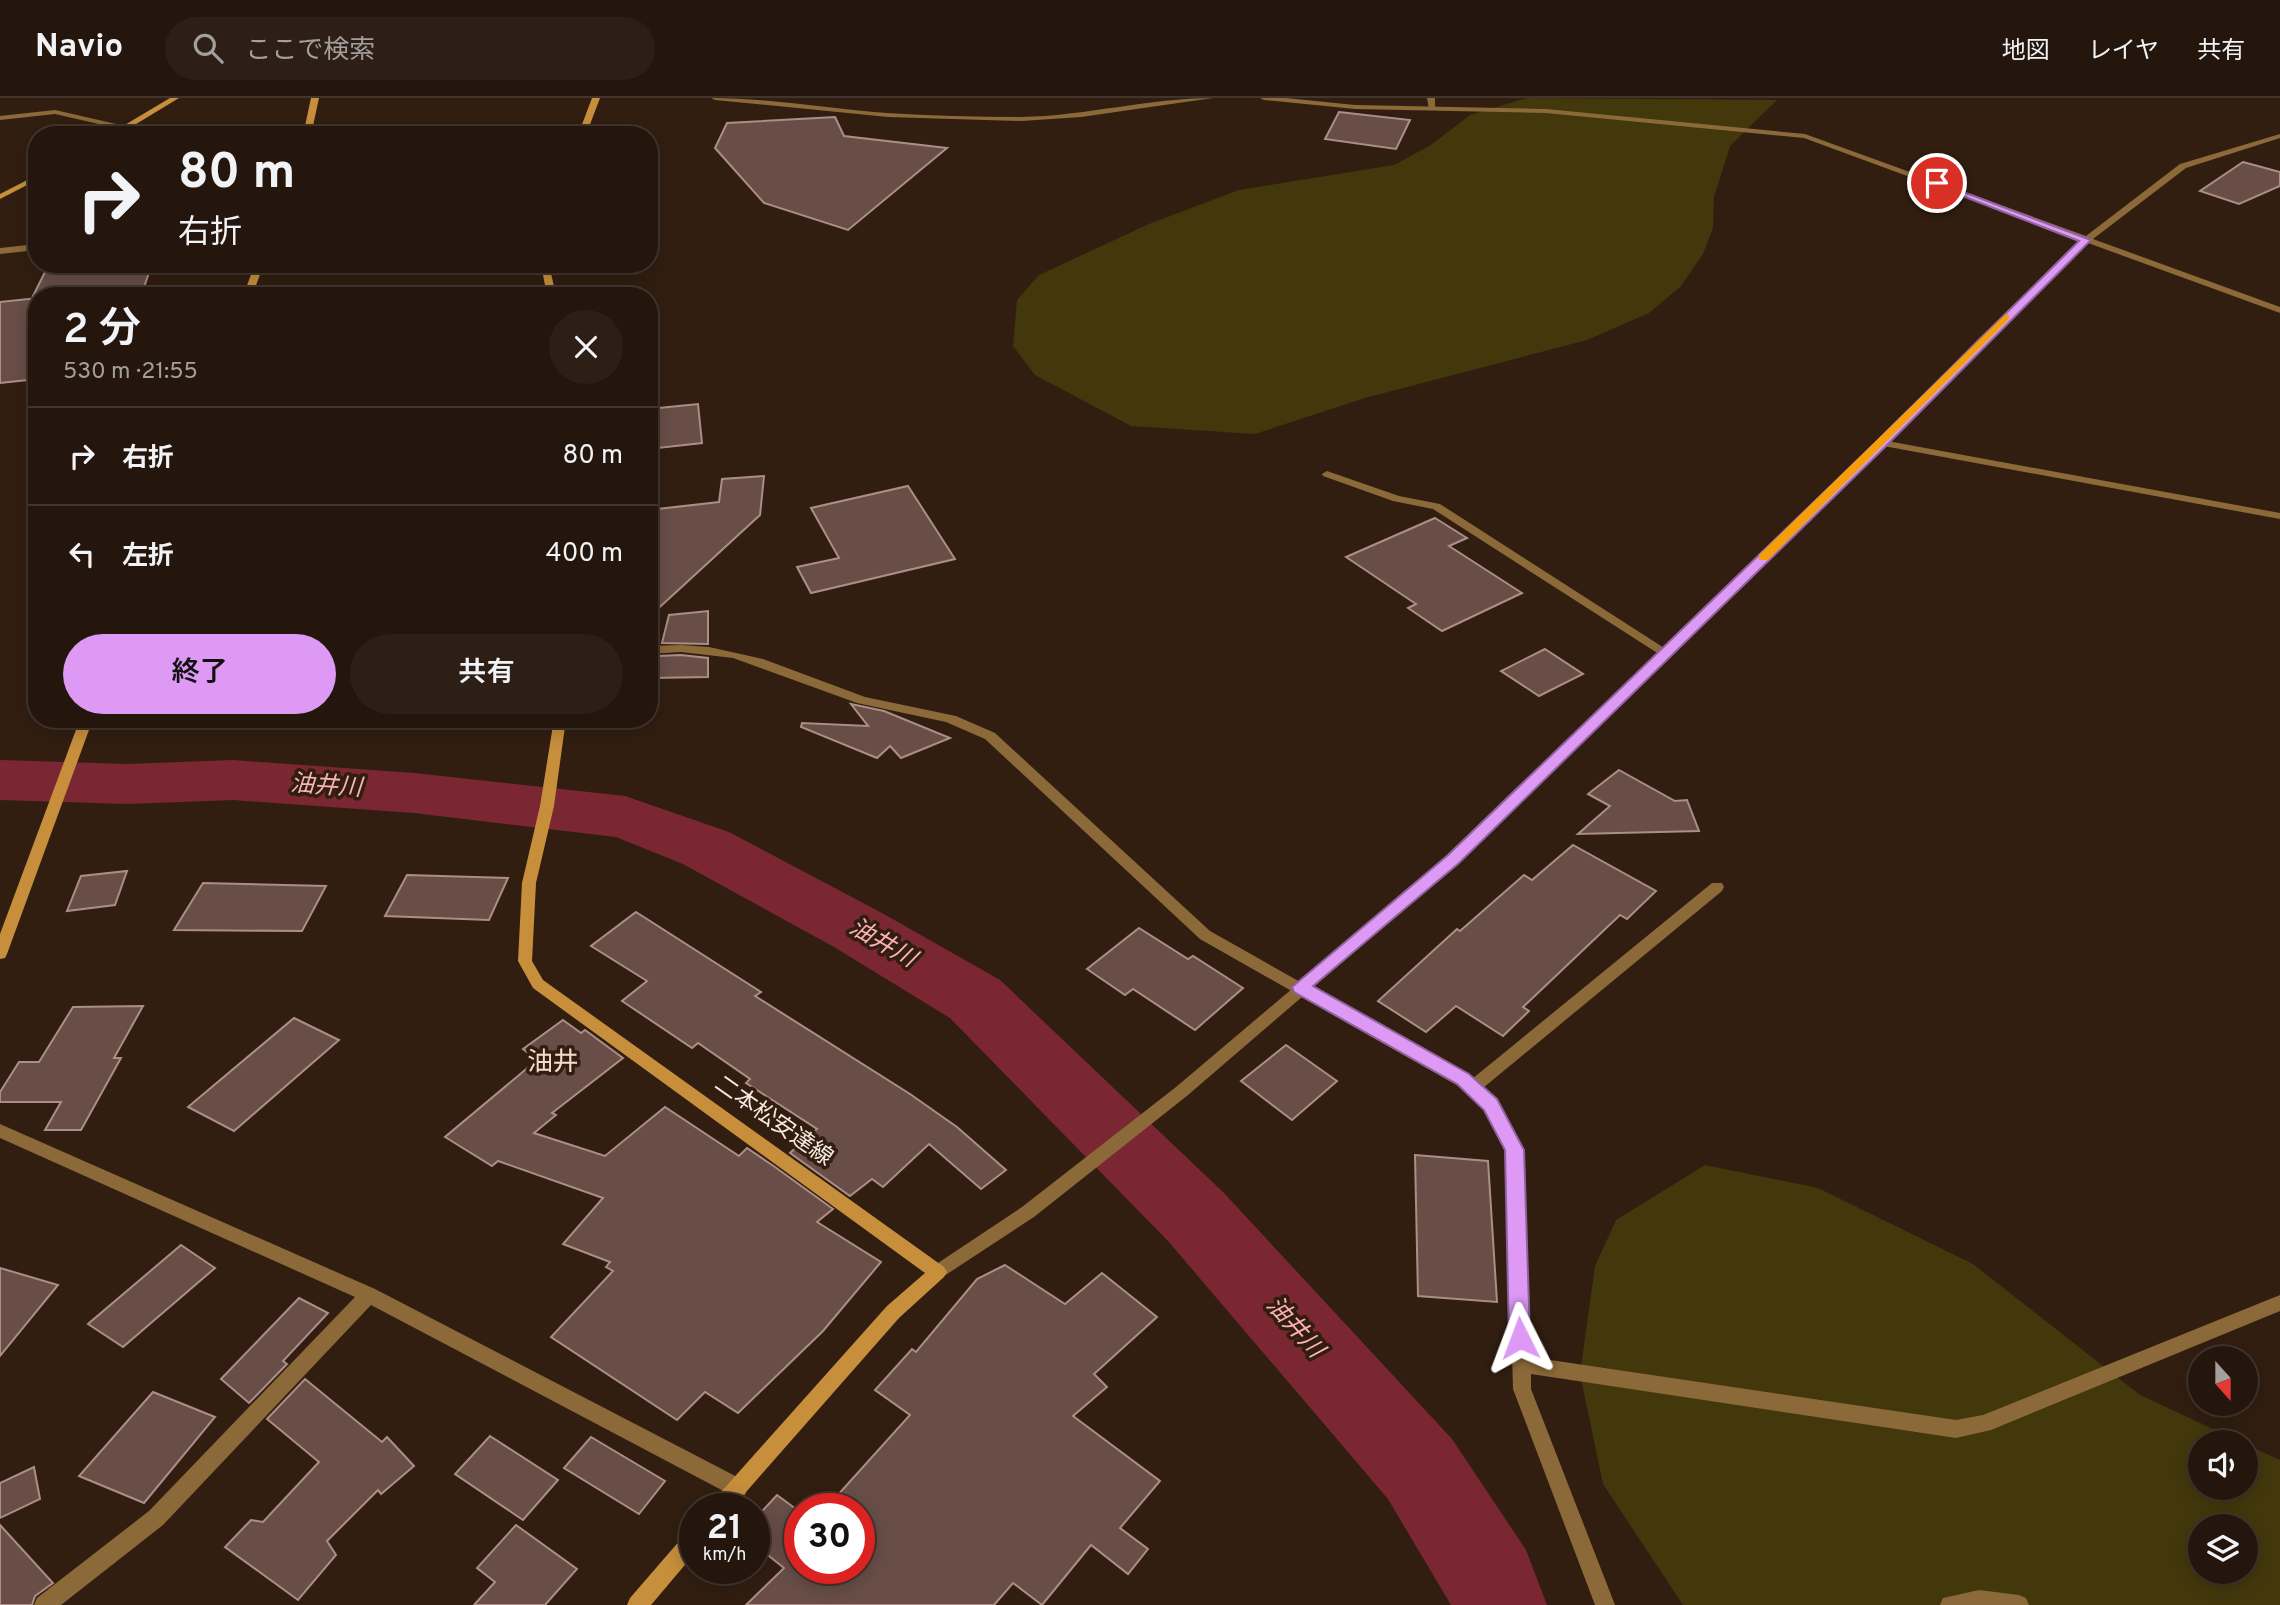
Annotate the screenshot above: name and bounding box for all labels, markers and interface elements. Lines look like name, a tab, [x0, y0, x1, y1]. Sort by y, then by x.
search box	[165, 17, 655, 80]
text: Navio	[35, 27, 123, 69]
icon: search	[189, 29, 227, 67]
text: ここで検索	[245, 35, 375, 68]
text: 地図	[2002, 37, 2050, 67]
text: レイヤ	[2088, 37, 2159, 67]
text: 共有	[2197, 37, 2245, 67]
text: 80 m	[178, 144, 295, 206]
pin	[1907, 153, 1967, 213]
icon: right	[63, 154, 154, 245]
icon: arrive	[1918, 164, 1956, 202]
text: 右折	[178, 214, 242, 254]
text: 2 分	[63, 305, 141, 358]
button: close	[549, 310, 623, 384]
text: 530 m · 21:55	[63, 358, 198, 387]
icon: right	[63, 437, 101, 475]
text: 80 m	[563, 440, 623, 473]
text: 右折	[122, 443, 174, 476]
icon: left	[63, 535, 101, 573]
text: 400 m	[546, 538, 623, 571]
text: 左折	[122, 541, 174, 574]
button: 終了	[63, 634, 336, 714]
button: 共有	[350, 634, 623, 714]
water label: 油井川	[289, 770, 366, 805]
water label: 油井川	[843, 913, 923, 976]
district label: 油井	[527, 1047, 579, 1080]
street label: 二本松安達線	[708, 1071, 838, 1173]
water label: 油井川	[1259, 1291, 1331, 1367]
position arrow	[1483, 1301, 1557, 1375]
north arrow	[2188, 1346, 2258, 1416]
map controls	[2188, 1346, 2258, 1584]
button: sound	[2188, 1430, 2258, 1500]
speed limit sign: 30	[784, 1493, 875, 1584]
text: 21	[707, 1507, 742, 1551]
button: layers	[2188, 1514, 2258, 1584]
text: km/h	[703, 1544, 746, 1567]

